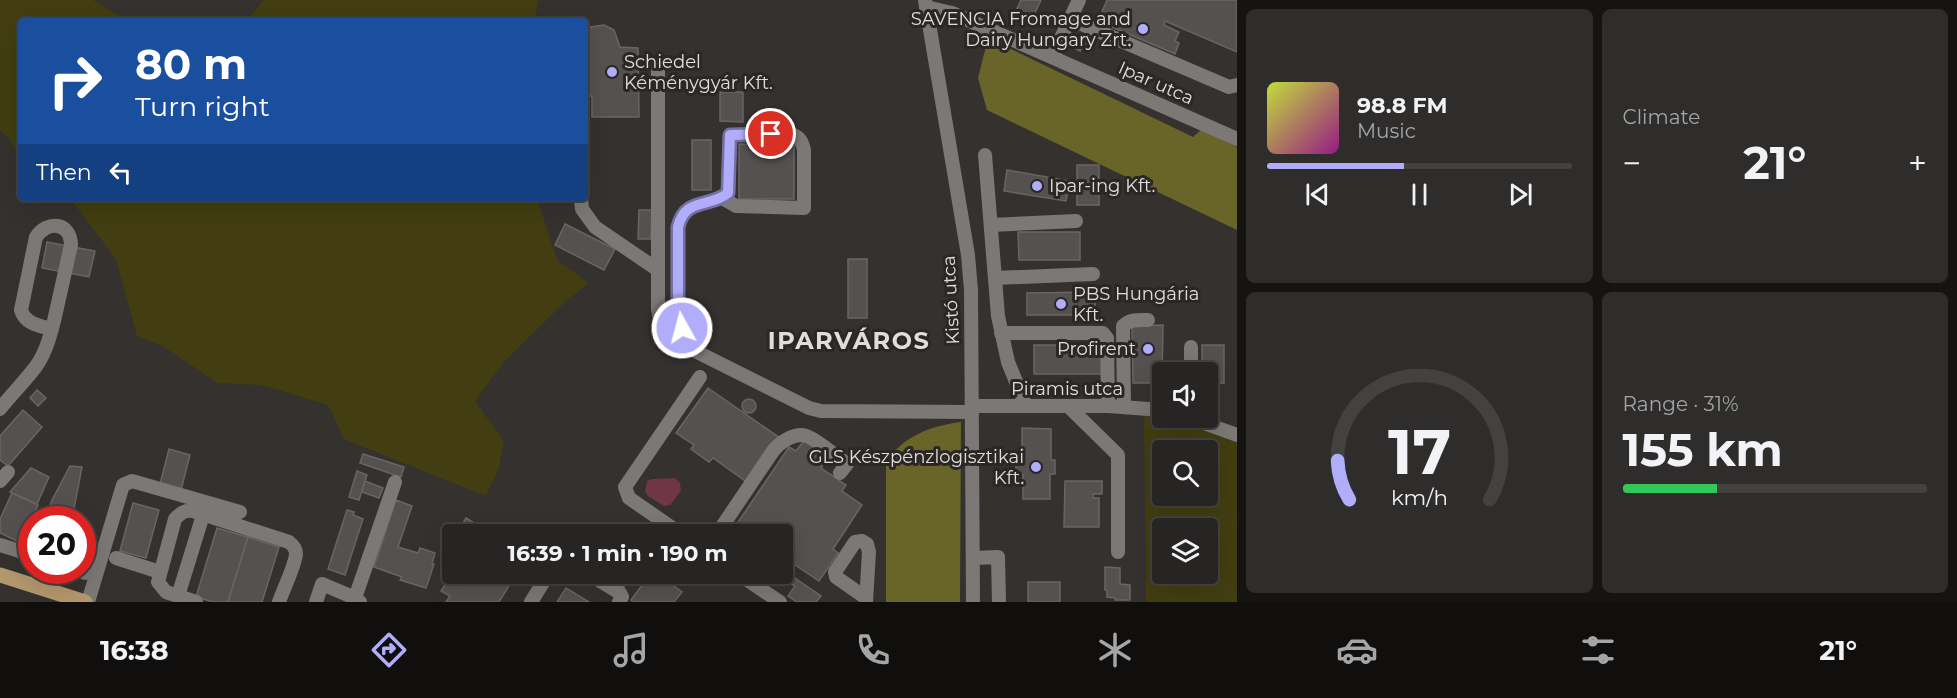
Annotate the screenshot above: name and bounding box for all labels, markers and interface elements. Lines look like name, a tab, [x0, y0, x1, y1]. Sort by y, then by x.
place label: SAVENCIA Fromage and Dairy Hungary Zrt.	[911, 8, 1131, 51]
marker: SAVENCIA Fromage and Dairy Hungary Zrt.	[1136, 22, 1150, 36]
text: 80 m	[135, 38, 247, 90]
icon: right	[36, 42, 114, 120]
place label: Schiedel Kéménygyár Kft.	[624, 51, 773, 94]
street label: Ipar utca	[1115, 57, 1197, 109]
marker: Schiedel Kéménygyár Kft.	[605, 65, 619, 79]
text: Turn right	[135, 90, 270, 123]
text: 98.8 FM	[1357, 92, 1448, 119]
text: Climate	[1623, 105, 1700, 129]
pin	[745, 108, 796, 159]
icon: arrive	[754, 117, 787, 150]
text: Music	[1357, 119, 1416, 143]
text: 21°	[1743, 135, 1806, 190]
text: −	[1623, 143, 1641, 183]
text: +	[1908, 143, 1927, 183]
icon: left	[104, 156, 137, 189]
text: Then	[36, 159, 92, 186]
place label: Ipar-ing Kft.	[1049, 175, 1155, 197]
icon: previous	[1301, 178, 1334, 211]
icon: pause	[1403, 178, 1436, 211]
icon: next	[1504, 178, 1537, 211]
marker: Ipar-ing Kft.	[1030, 179, 1044, 193]
street label: Kistó utca	[938, 255, 964, 345]
place label: PBS Hungária Kft.	[1073, 283, 1200, 326]
position arrow	[650, 296, 714, 360]
marker: PBS Hungária Kft.	[1054, 297, 1068, 311]
district label: IPARVÁROS	[768, 326, 930, 355]
place label: Profirent	[1057, 338, 1136, 360]
marker: Profirent	[1141, 342, 1155, 356]
map controls	[1152, 362, 1218, 584]
button: sound	[1152, 362, 1218, 428]
street label: Piramis utca	[1011, 378, 1123, 400]
text: Range · 31%	[1623, 392, 1739, 416]
text: 17	[1388, 414, 1451, 490]
text: 155 km	[1623, 422, 1783, 477]
button: search	[1152, 440, 1218, 506]
place label: GLS Készpénzlogisztikai Kft.	[809, 446, 1024, 489]
marker: GLS Készpénzlogisztikai Kft.	[1029, 460, 1043, 474]
text: km/h	[1391, 484, 1448, 510]
speed limit sign: 20	[18, 506, 96, 584]
button: layers	[1152, 518, 1218, 584]
text: 16:39 · 1 min · 190 m	[507, 540, 728, 567]
icon: directions	[368, 629, 410, 671]
icon: music	[610, 629, 652, 671]
icon: phone	[852, 629, 894, 671]
icon: climate	[1094, 629, 1136, 671]
icon: car	[1336, 629, 1378, 671]
icon: filters	[1577, 629, 1619, 671]
text: 16:38	[100, 634, 169, 667]
text: 21°	[1819, 634, 1857, 667]

